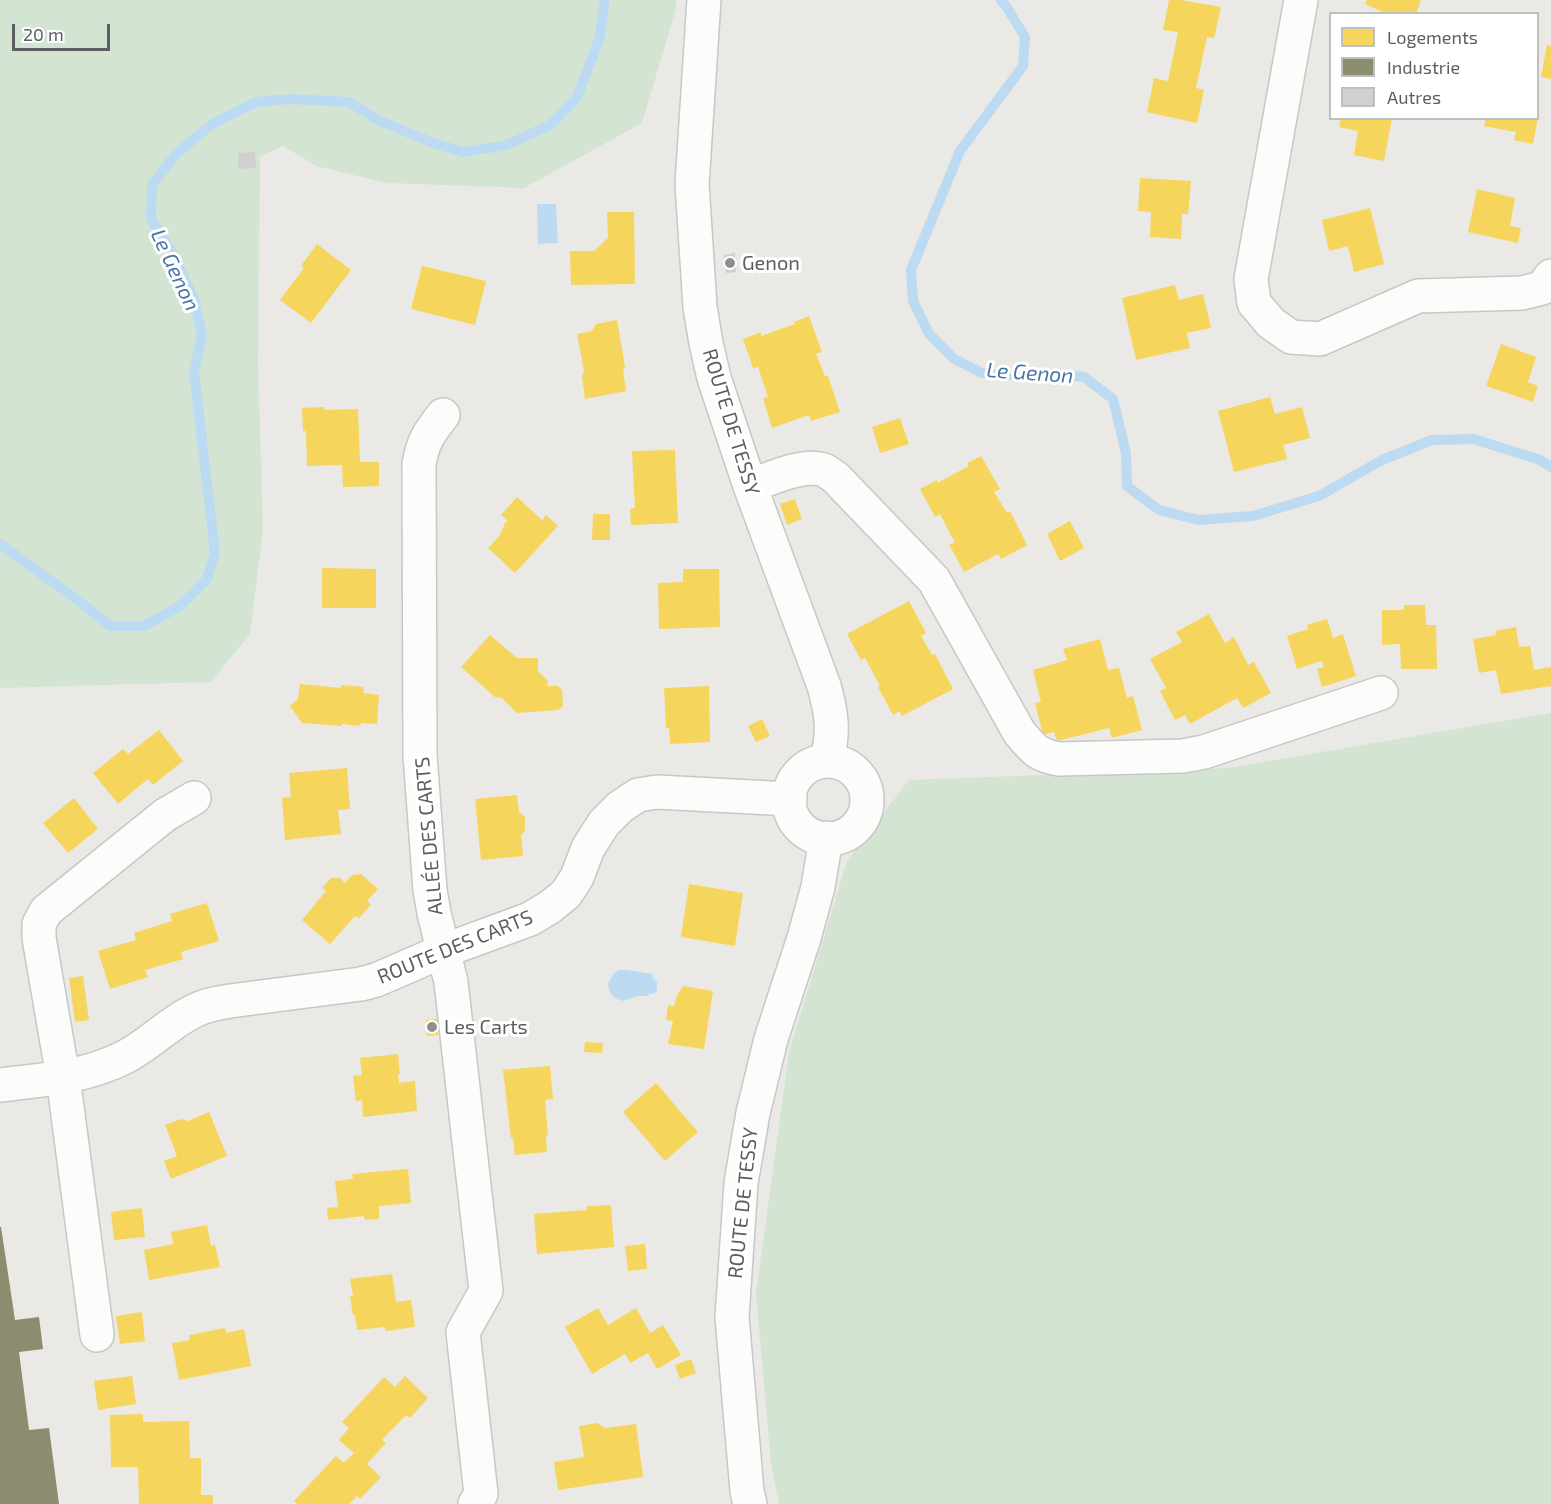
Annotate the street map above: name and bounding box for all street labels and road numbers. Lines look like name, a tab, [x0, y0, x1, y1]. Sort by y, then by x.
street label: ROUTE DE TESSY	[697, 346, 765, 498]
street label: ALLÉE DES CARTS	[410, 756, 448, 916]
street label: ROUTE DES CARTS	[374, 905, 536, 989]
street label: ROUTE DE TESSY	[723, 1126, 763, 1280]

